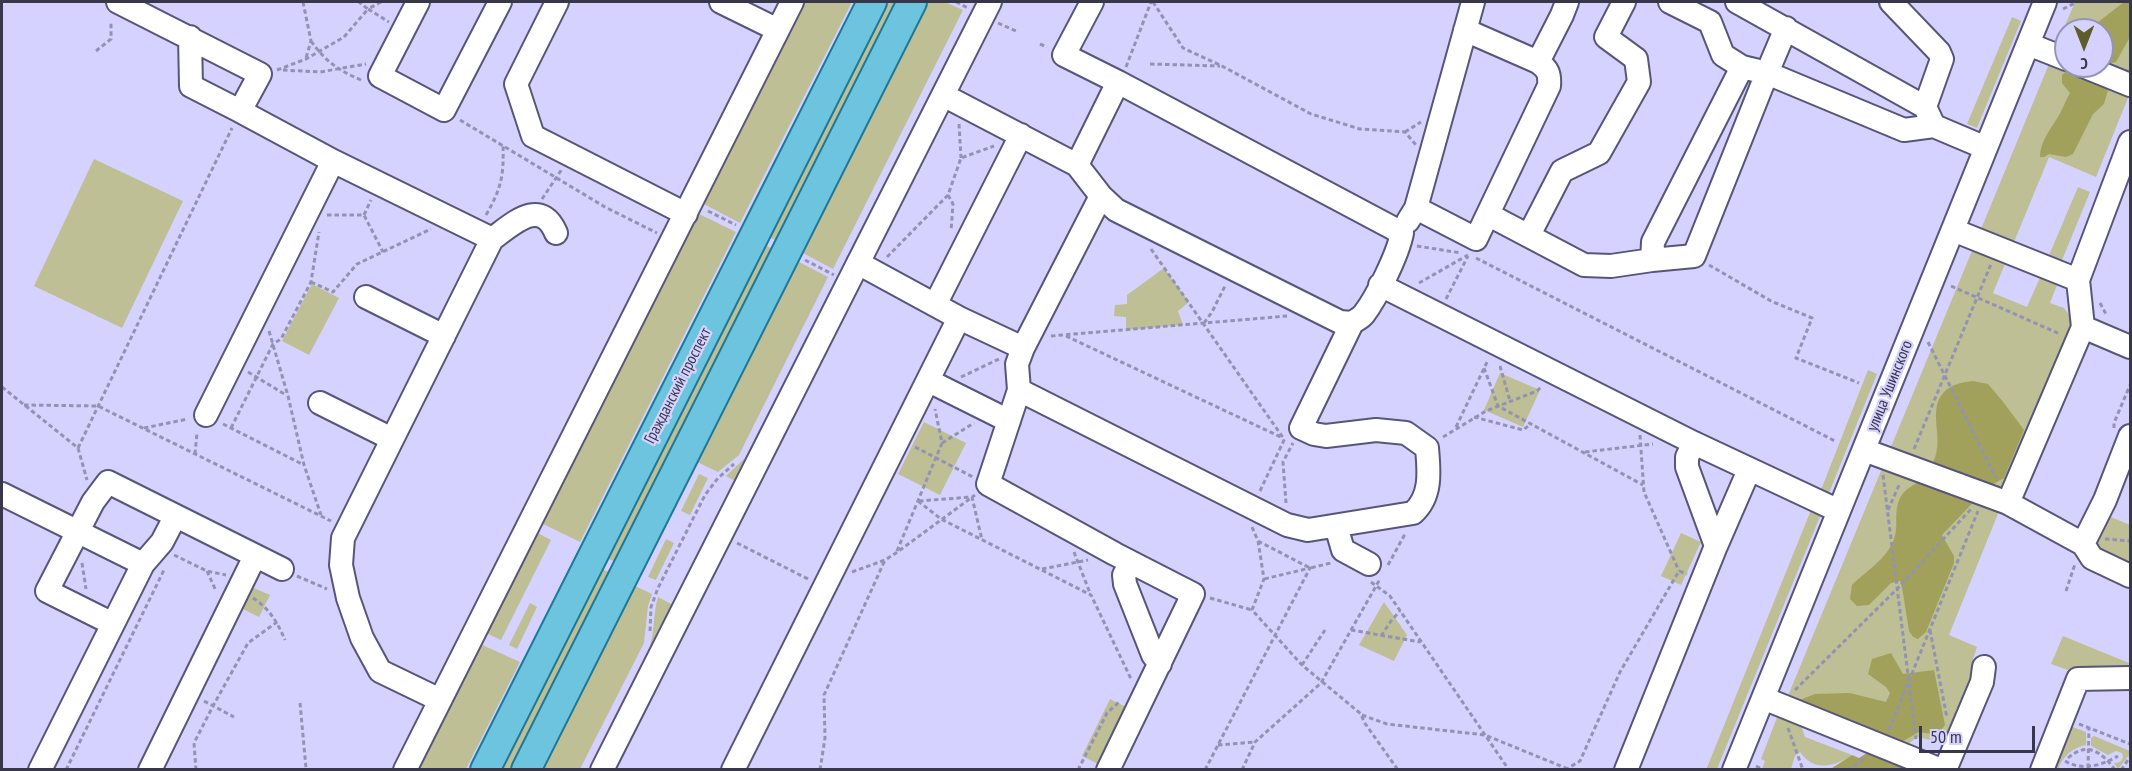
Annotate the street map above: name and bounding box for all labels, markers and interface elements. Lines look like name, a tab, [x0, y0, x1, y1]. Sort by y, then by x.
north arrow	[2054, 18, 2114, 78]
text: С	[2080, 54, 2088, 74]
street label: Гражданский проспект	[641, 325, 715, 447]
street label: улица Ушинского	[1863, 338, 1917, 434]
scale bar	[1922, 714, 2038, 752]
text: 50 m	[1930, 725, 1962, 748]

